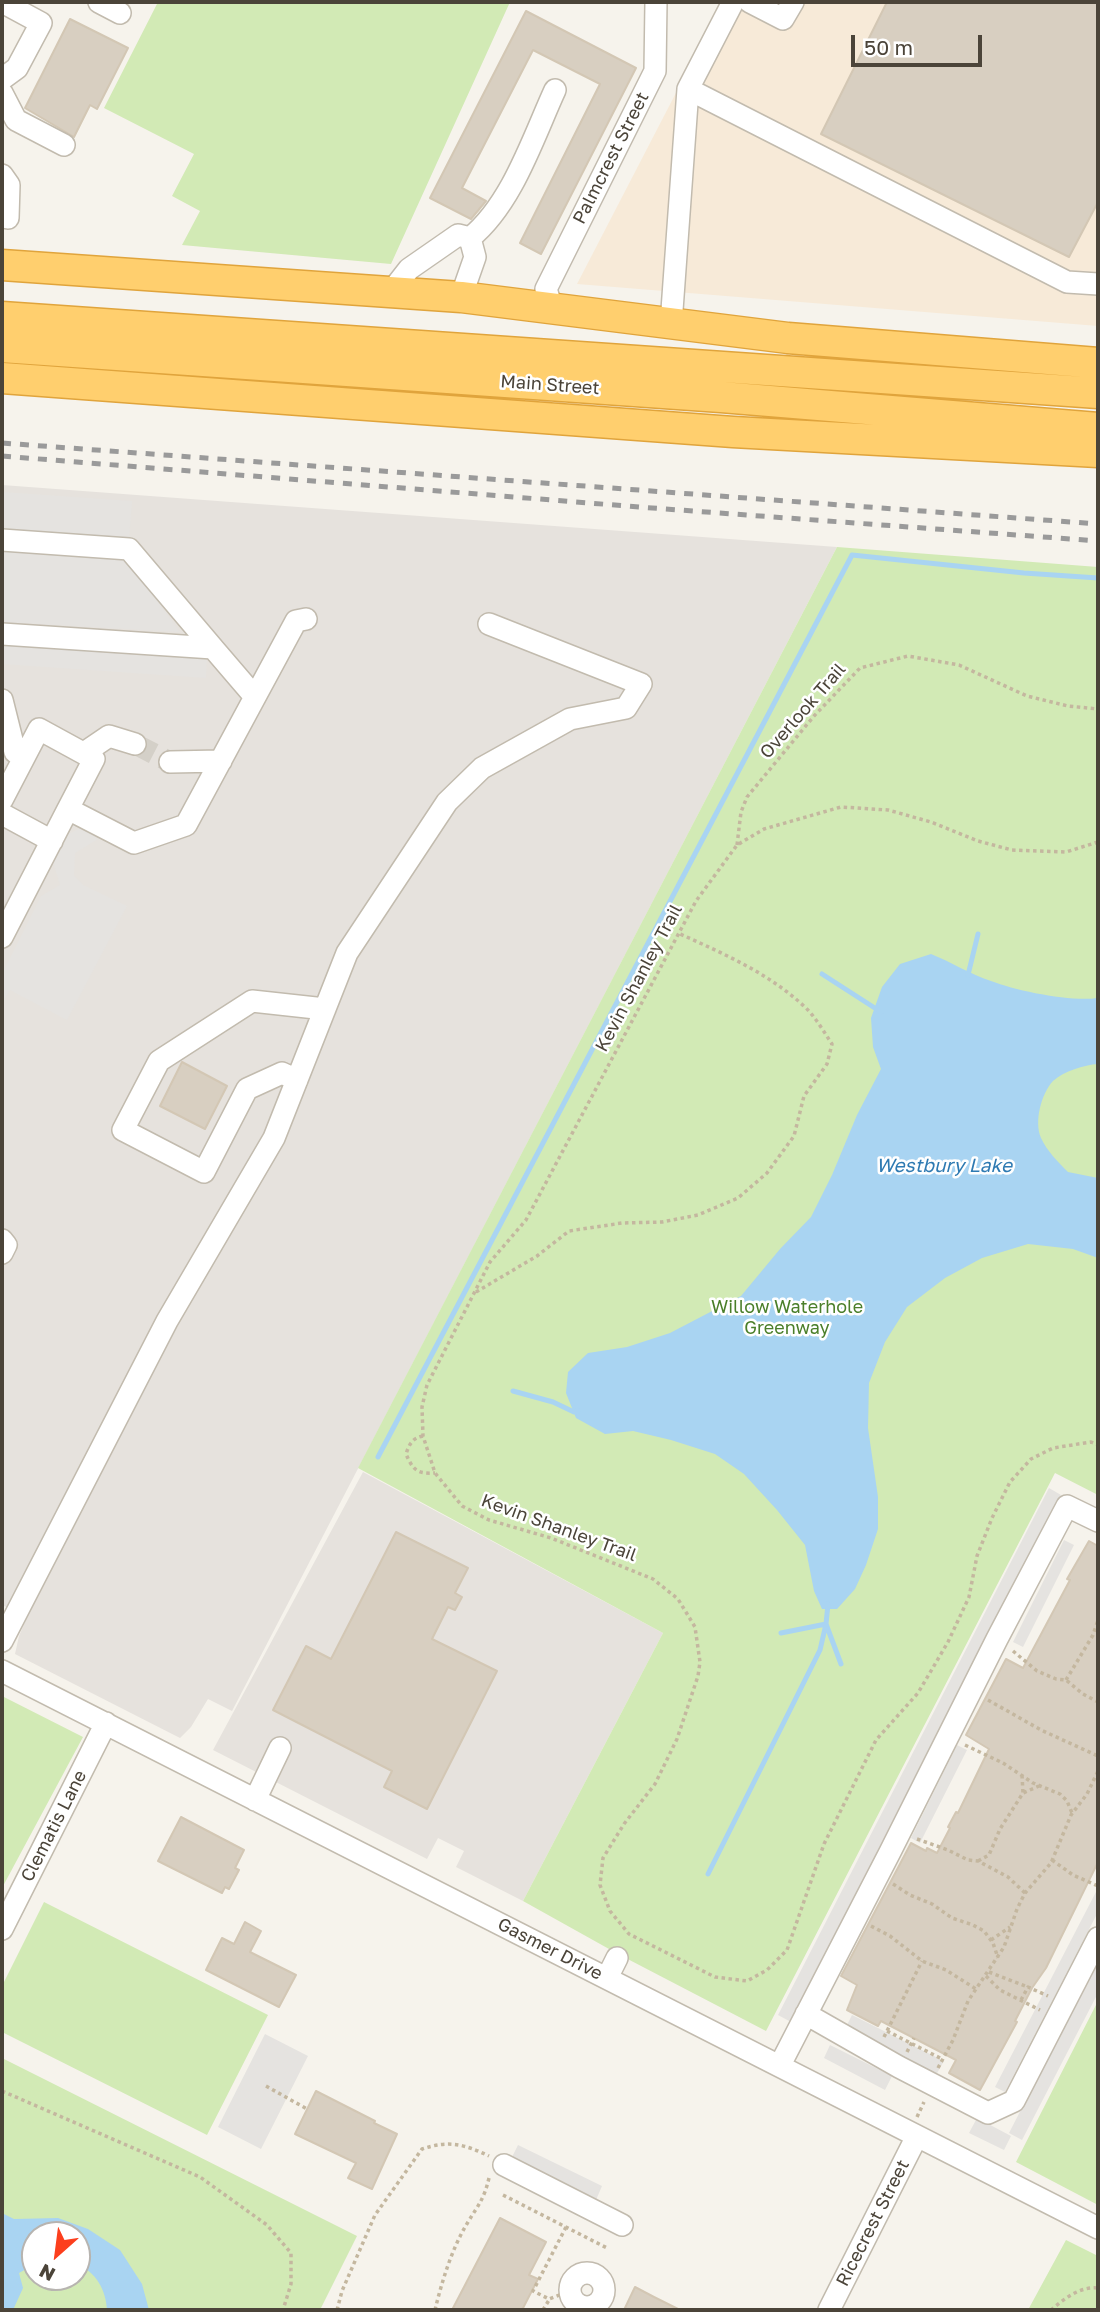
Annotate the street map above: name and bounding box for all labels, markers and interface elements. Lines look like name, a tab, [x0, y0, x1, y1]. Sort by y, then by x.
scale bar	[855, 21, 986, 65]
text: 50 m	[864, 34, 913, 60]
street label: Palmcrest Street	[568, 88, 654, 228]
street label: Main Street	[500, 371, 600, 399]
street label: Overlook Trail	[756, 659, 850, 763]
street label: Kevin Shanley Trail	[591, 901, 687, 1055]
water label: Westbury Lake	[876, 1155, 1012, 1177]
park label: Willow Waterhole Greenway	[711, 1296, 863, 1338]
street label: Kevin Shanley Trail	[478, 1490, 640, 1566]
street label: Clematis Lane	[17, 1767, 91, 1885]
street label: Gasmer Drive	[494, 1913, 606, 1985]
street label: Ricecrest Street	[832, 2156, 914, 2290]
north arrow	[21, 2221, 91, 2291]
text: N	[35, 2260, 59, 2287]

